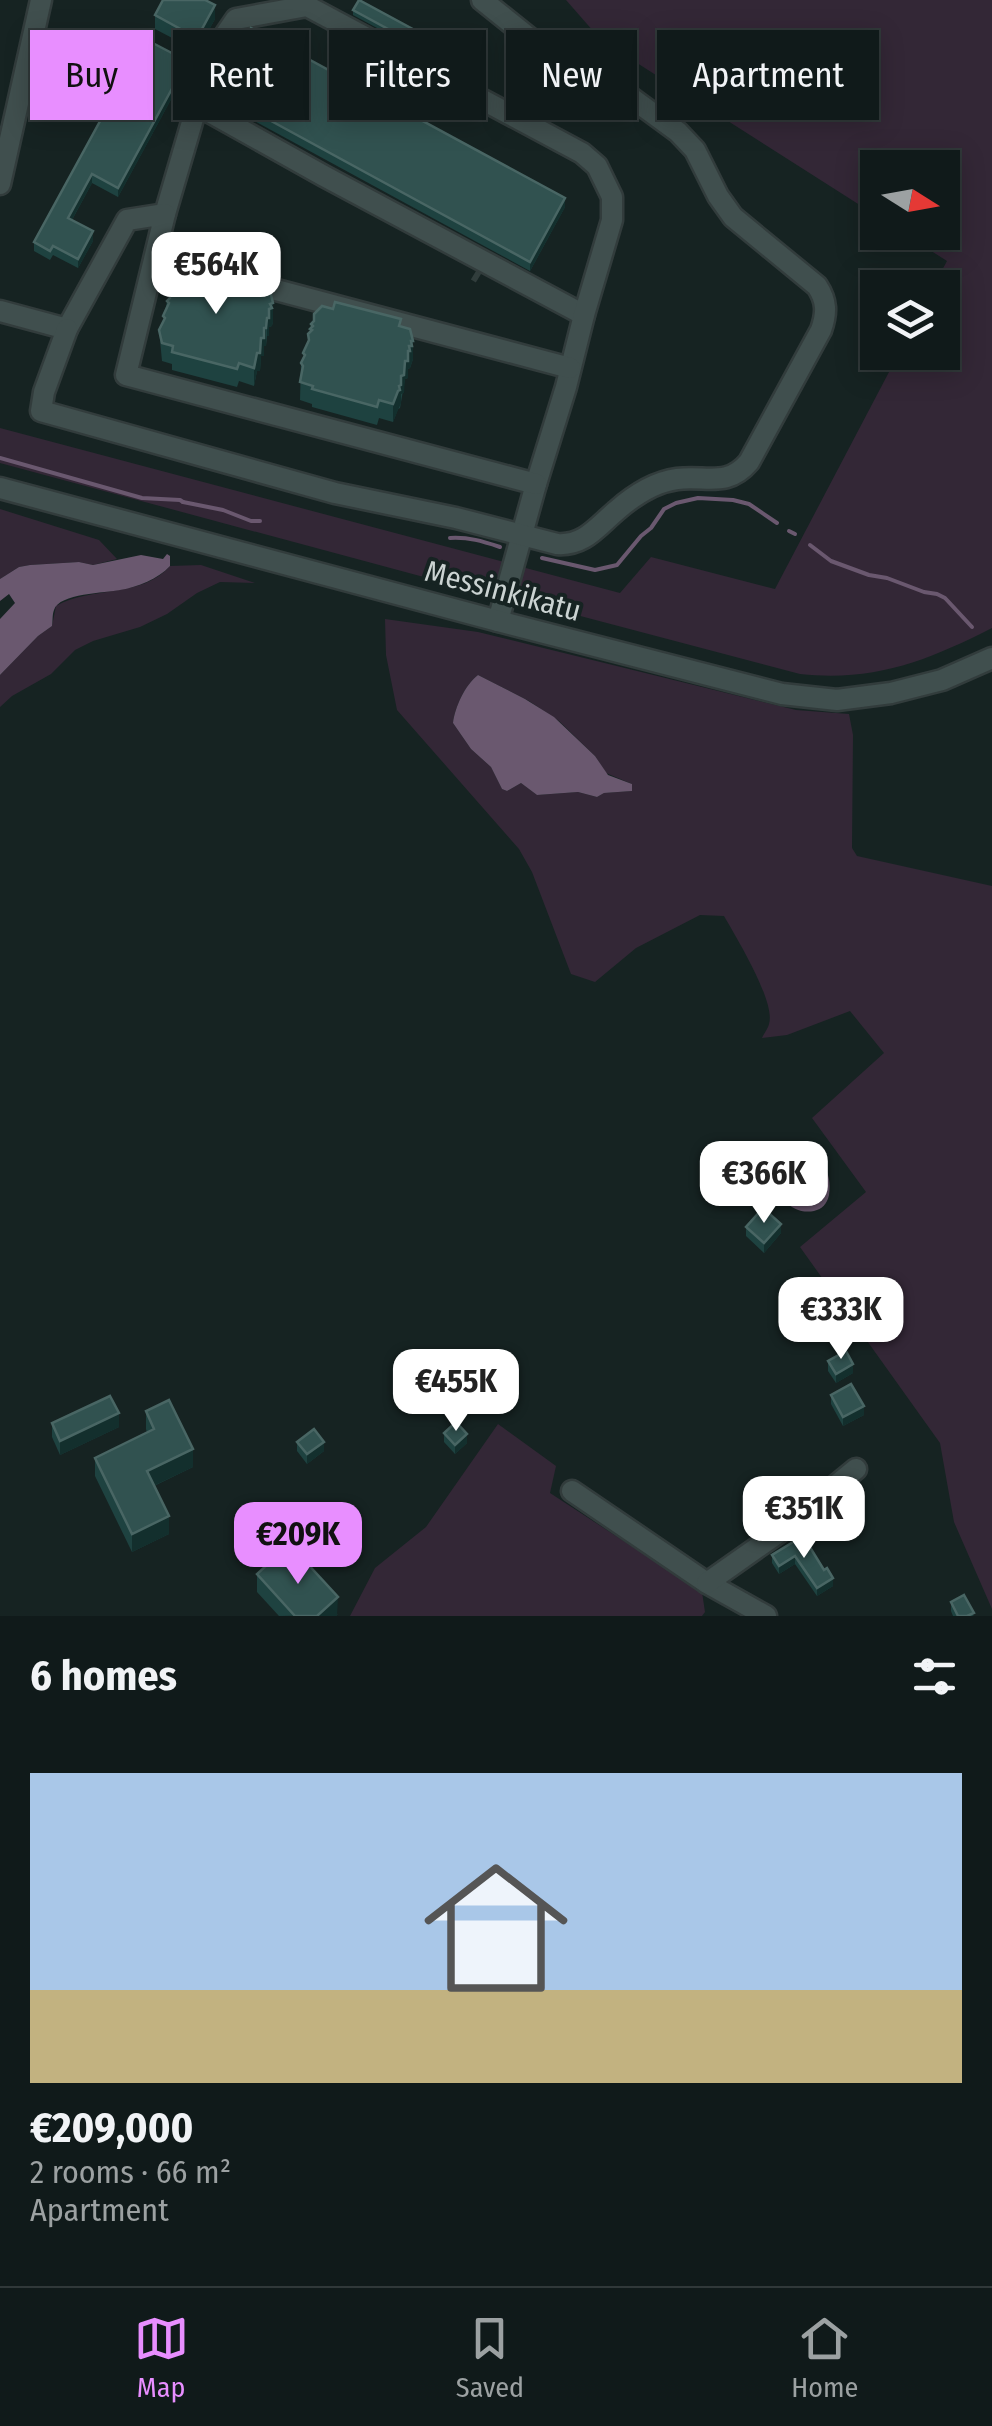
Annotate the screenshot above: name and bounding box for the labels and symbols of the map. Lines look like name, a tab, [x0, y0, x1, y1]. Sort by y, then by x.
north arrow	[860, 150, 960, 250]
pin: €564K	[146, 232, 286, 317]
street label: Messinkikatu	[421, 553, 585, 629]
pin: €366K	[694, 1141, 834, 1226]
pin: €333K	[771, 1277, 911, 1362]
pin: €455K	[386, 1349, 526, 1434]
pin: €351K	[734, 1476, 874, 1561]
pin: €209K	[228, 1502, 368, 1587]

